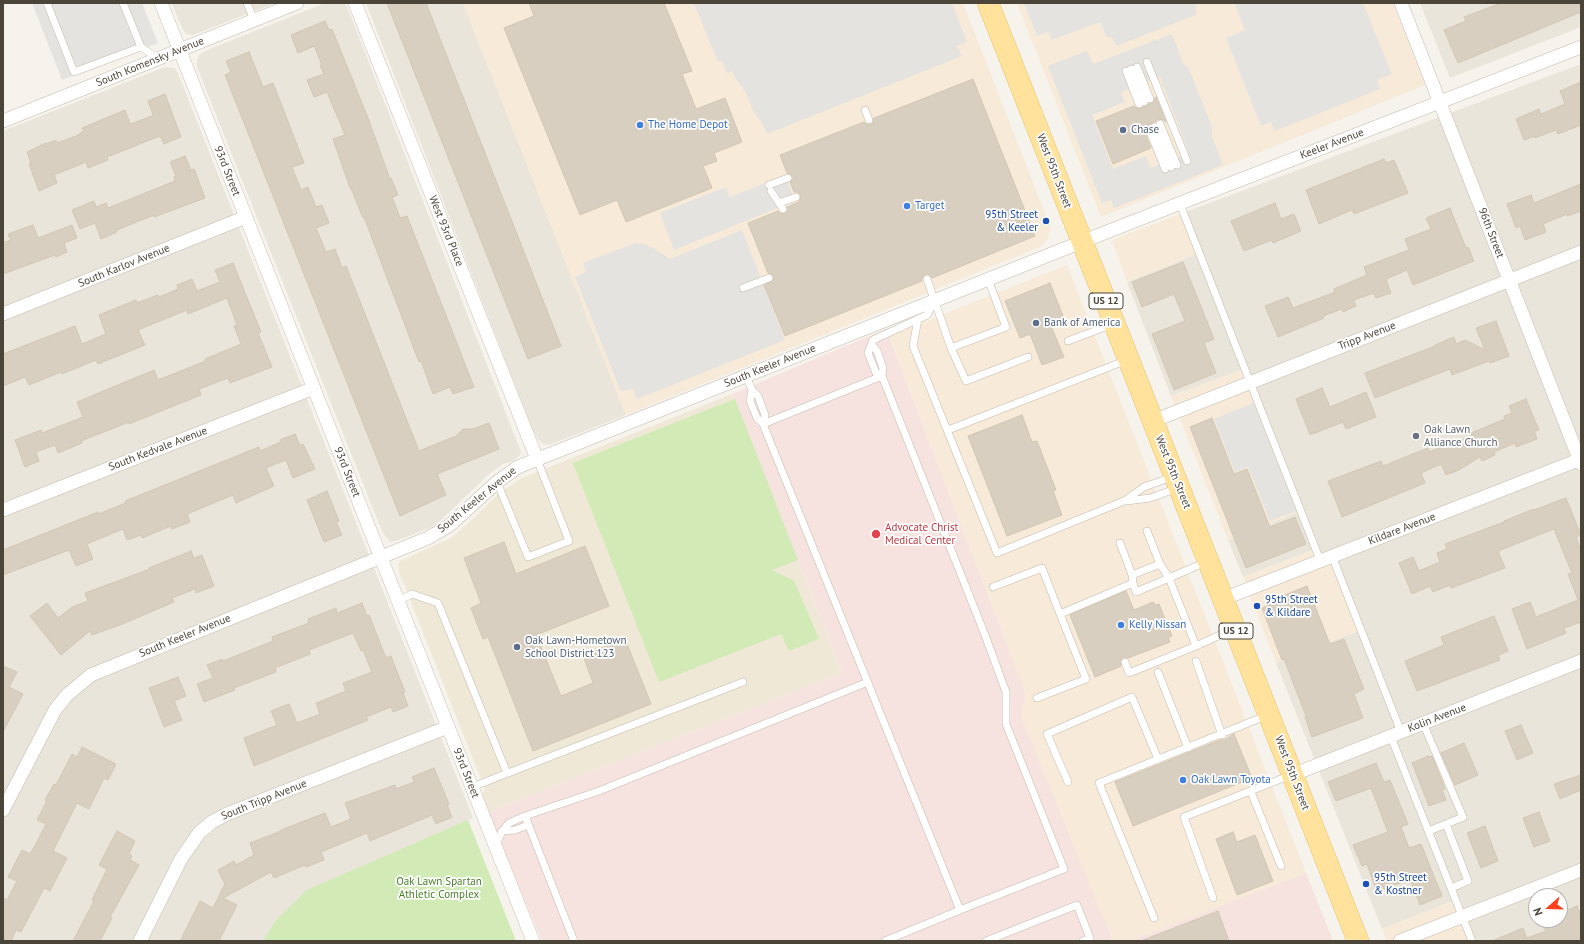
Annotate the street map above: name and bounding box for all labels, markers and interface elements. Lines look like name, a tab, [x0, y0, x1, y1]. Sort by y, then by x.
street label: South Komensky Avenue	[94, 34, 206, 90]
place label: The Home Depot	[648, 118, 728, 132]
marker: The Home Depot	[635, 120, 645, 130]
place label: Chase	[1131, 123, 1159, 137]
marker: Chase	[1118, 125, 1128, 135]
street label: Keeler Avenue	[1298, 126, 1366, 162]
street label: West 95th Street	[1034, 132, 1074, 210]
street label: 93rd Street	[211, 144, 243, 198]
street label: West 93rd Place	[426, 194, 466, 268]
place label: Target	[915, 199, 944, 213]
marker: Target	[902, 201, 912, 211]
street label: 96th Street	[1475, 206, 1507, 260]
place label: 95th Street & Keeler	[985, 208, 1038, 234]
marker: 95th Street & Keeler	[1041, 216, 1051, 226]
street label: South Karlov Avenue	[76, 242, 172, 290]
road number: US 12	[1089, 293, 1123, 309]
place label: Bank of America	[1044, 316, 1120, 330]
marker: Bank of America	[1031, 318, 1041, 328]
street label: Tripp Avenue	[1336, 319, 1398, 353]
street label: South Keeler Avenue	[722, 342, 818, 390]
place label: Oak Lawn Alliance Church	[1424, 423, 1497, 449]
street label: South Kedvale Avenue	[107, 424, 209, 474]
marker: Oak Lawn Alliance Church	[1411, 431, 1421, 441]
street label: West 95th Street	[1152, 433, 1194, 511]
street label: 93rd Street	[331, 445, 363, 499]
street label: South Keeler Avenue	[435, 464, 519, 536]
street label: Kildare Avenue	[1367, 510, 1437, 548]
place label: Advocate Christ Medical Center	[885, 521, 958, 547]
marker: Advocate Christ Medical Center	[870, 528, 882, 540]
place label: 95th Street & Kildare	[1265, 593, 1318, 619]
marker: 95th Street & Kildare	[1252, 601, 1262, 611]
street label: South Keeler Avenue	[137, 612, 233, 660]
place label: Kelly Nissan	[1129, 618, 1186, 632]
marker: Kelly Nissan	[1116, 620, 1126, 630]
road number: US 12	[1219, 623, 1253, 639]
place label: Oak Lawn-Hometown School District 123	[525, 634, 626, 660]
marker: Oak Lawn-Hometown School District 123	[512, 642, 522, 652]
street label: Kolin Avenue	[1406, 701, 1468, 735]
street label: West 95th Street	[1272, 734, 1312, 812]
street label: 93rd Street	[450, 746, 482, 800]
place label: Oak Lawn Toyota	[1191, 773, 1271, 787]
marker: Oak Lawn Toyota	[1178, 775, 1188, 785]
street label: South Tripp Avenue	[219, 777, 309, 823]
place label: 95th Street & Kostner	[1374, 871, 1427, 897]
park label: Oak Lawn Spartan Athletic Complex	[396, 875, 482, 901]
marker: 95th Street & Kostner	[1361, 879, 1371, 889]
north arrow	[1528, 888, 1568, 928]
text: N	[1530, 906, 1545, 918]

